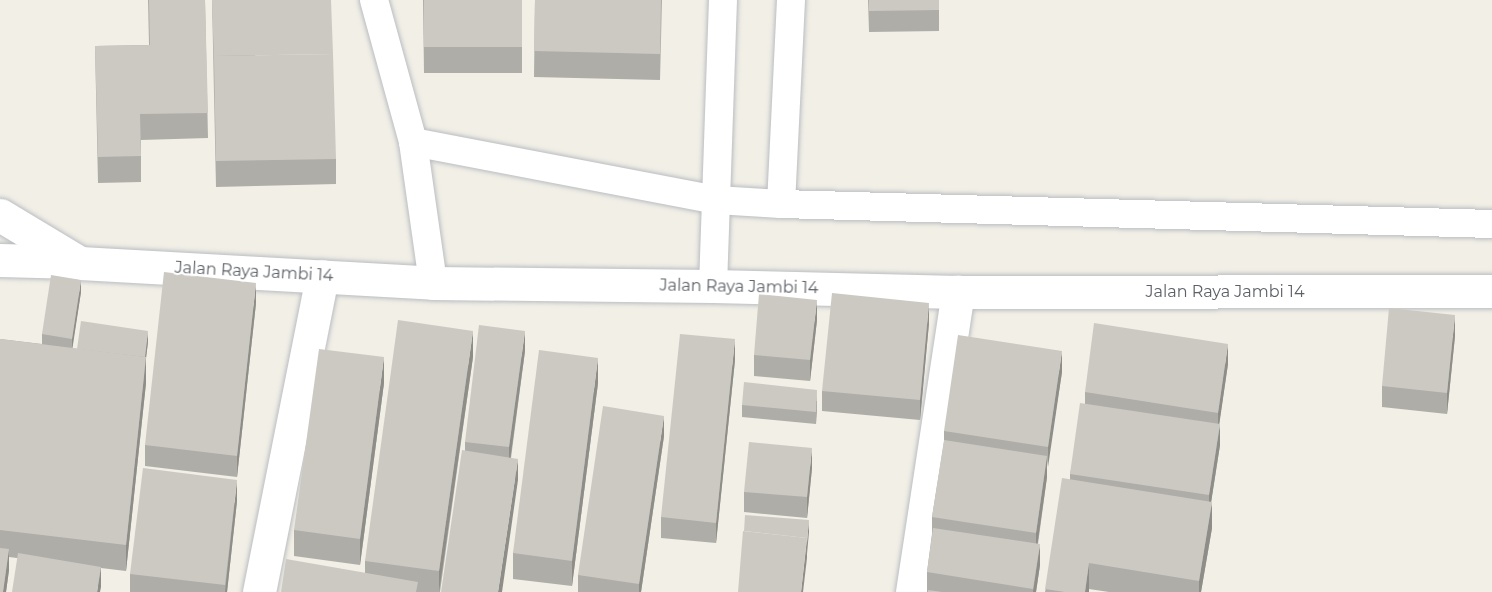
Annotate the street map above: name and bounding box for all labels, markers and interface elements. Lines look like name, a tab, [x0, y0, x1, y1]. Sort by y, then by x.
street label: Jalan Raya Jambi 14	[174, 258, 334, 286]
street label: Jalan Raya Jambi 14	[659, 276, 819, 298]
street label: Jalan Raya Jambi 14	[1146, 282, 1304, 302]

